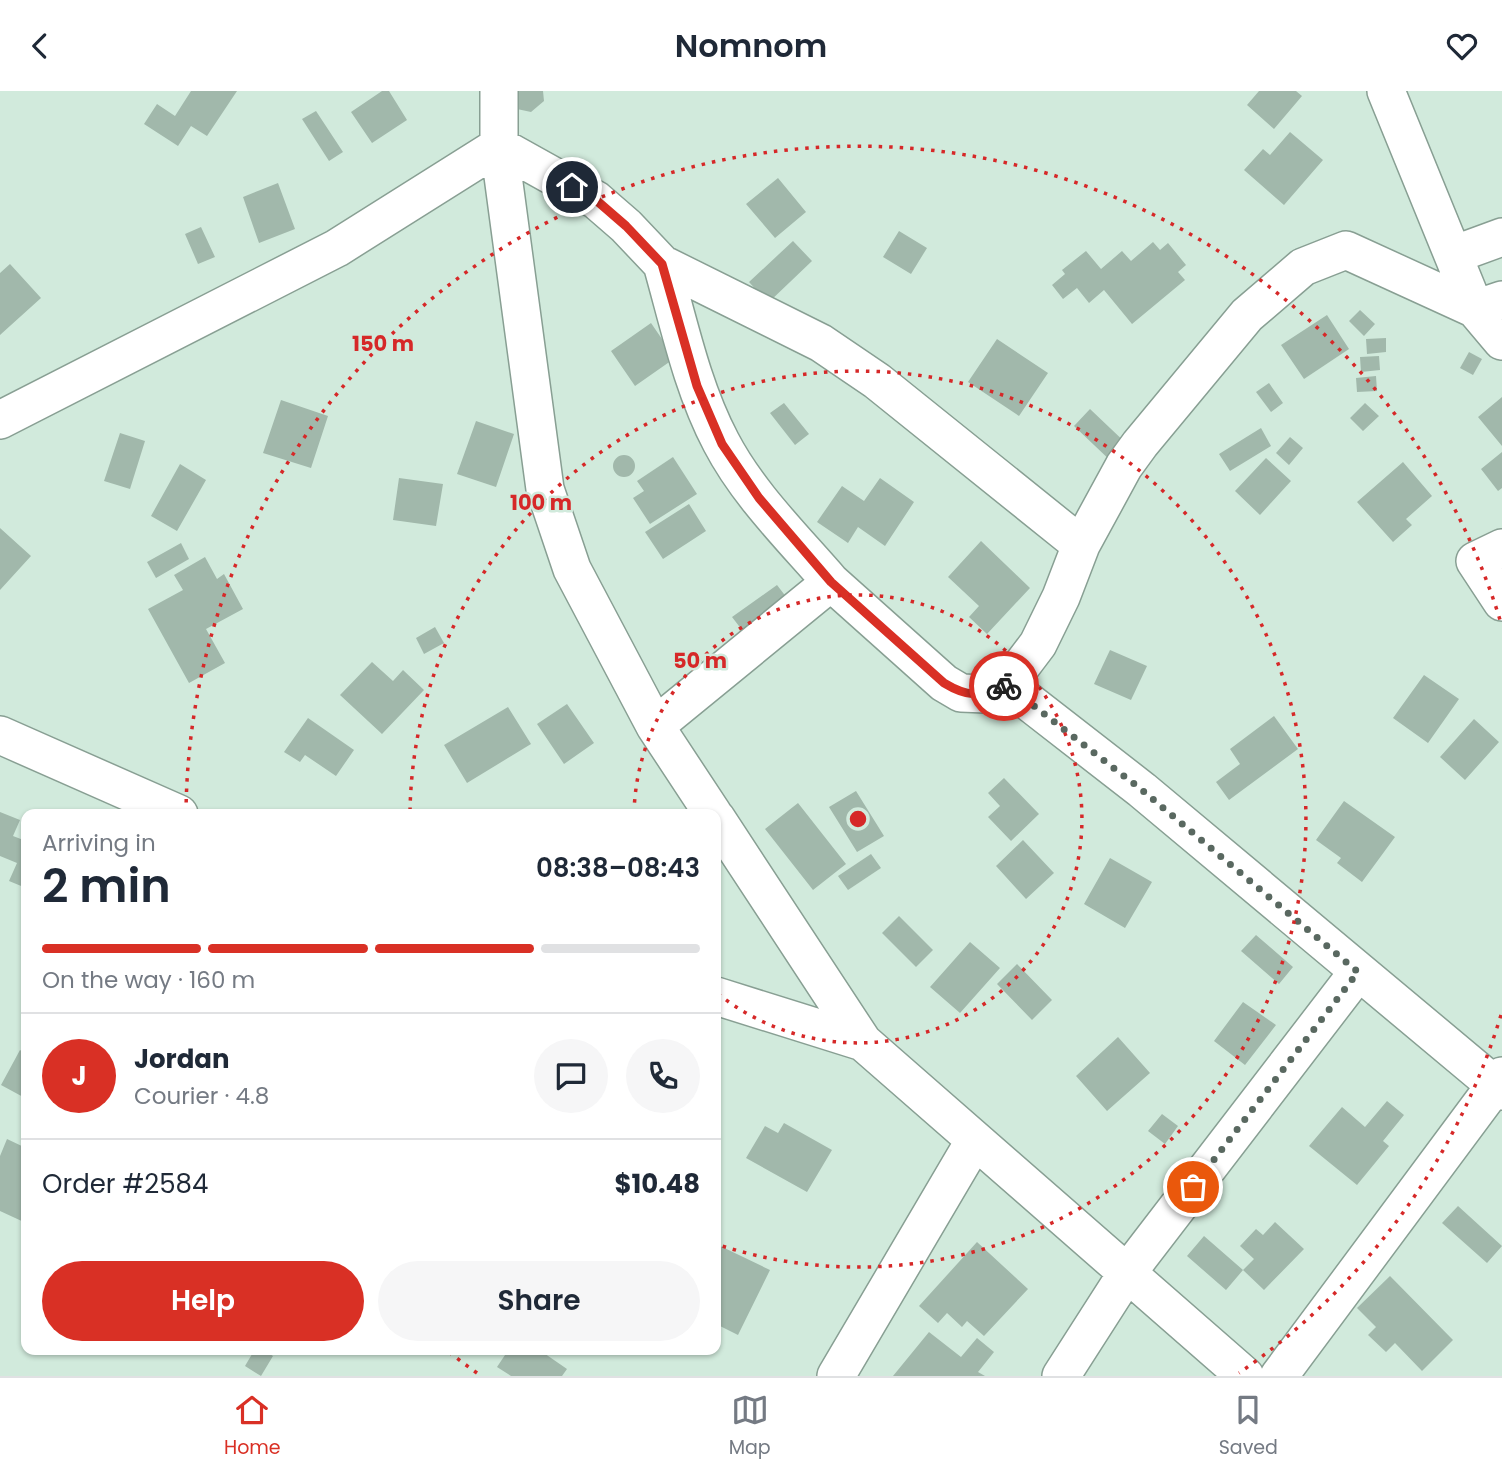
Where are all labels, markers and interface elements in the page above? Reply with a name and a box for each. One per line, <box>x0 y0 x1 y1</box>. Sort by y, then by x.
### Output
text: Nomnom <box>675 23 827 68</box>
icon: back <box>21 27 59 65</box>
icon: heart <box>1443 27 1481 65</box>
pin <box>542 157 602 217</box>
icon: home <box>553 168 591 206</box>
text: 150 m <box>352 329 414 358</box>
text: 100 m <box>510 488 572 517</box>
text: 50 m <box>673 646 727 675</box>
courier <box>969 651 1039 721</box>
icon: bike <box>985 667 1023 705</box>
centre of rings <box>846 807 870 831</box>
text: Arriving in <box>42 827 156 859</box>
text: 08:38–08:43 <box>536 850 700 886</box>
text: 2 min <box>42 854 171 918</box>
text: On the way · 160 m <box>42 964 255 996</box>
button: chat <box>534 1039 608 1113</box>
button: phone <box>626 1039 700 1113</box>
text: Jordan <box>134 1041 230 1077</box>
text: J <box>71 1058 87 1094</box>
text: Courier · 4.8 <box>134 1080 269 1112</box>
pin <box>1163 1157 1223 1217</box>
text: Order #2584 <box>42 1166 208 1202</box>
text: $10.48 <box>614 1166 700 1202</box>
icon: bag <box>1174 1168 1212 1206</box>
button: Help <box>42 1261 364 1341</box>
button: Share <box>378 1261 700 1341</box>
tab: Home <box>224 1391 281 1462</box>
tab: Map <box>729 1391 771 1462</box>
tab: Saved <box>1219 1391 1278 1462</box>

